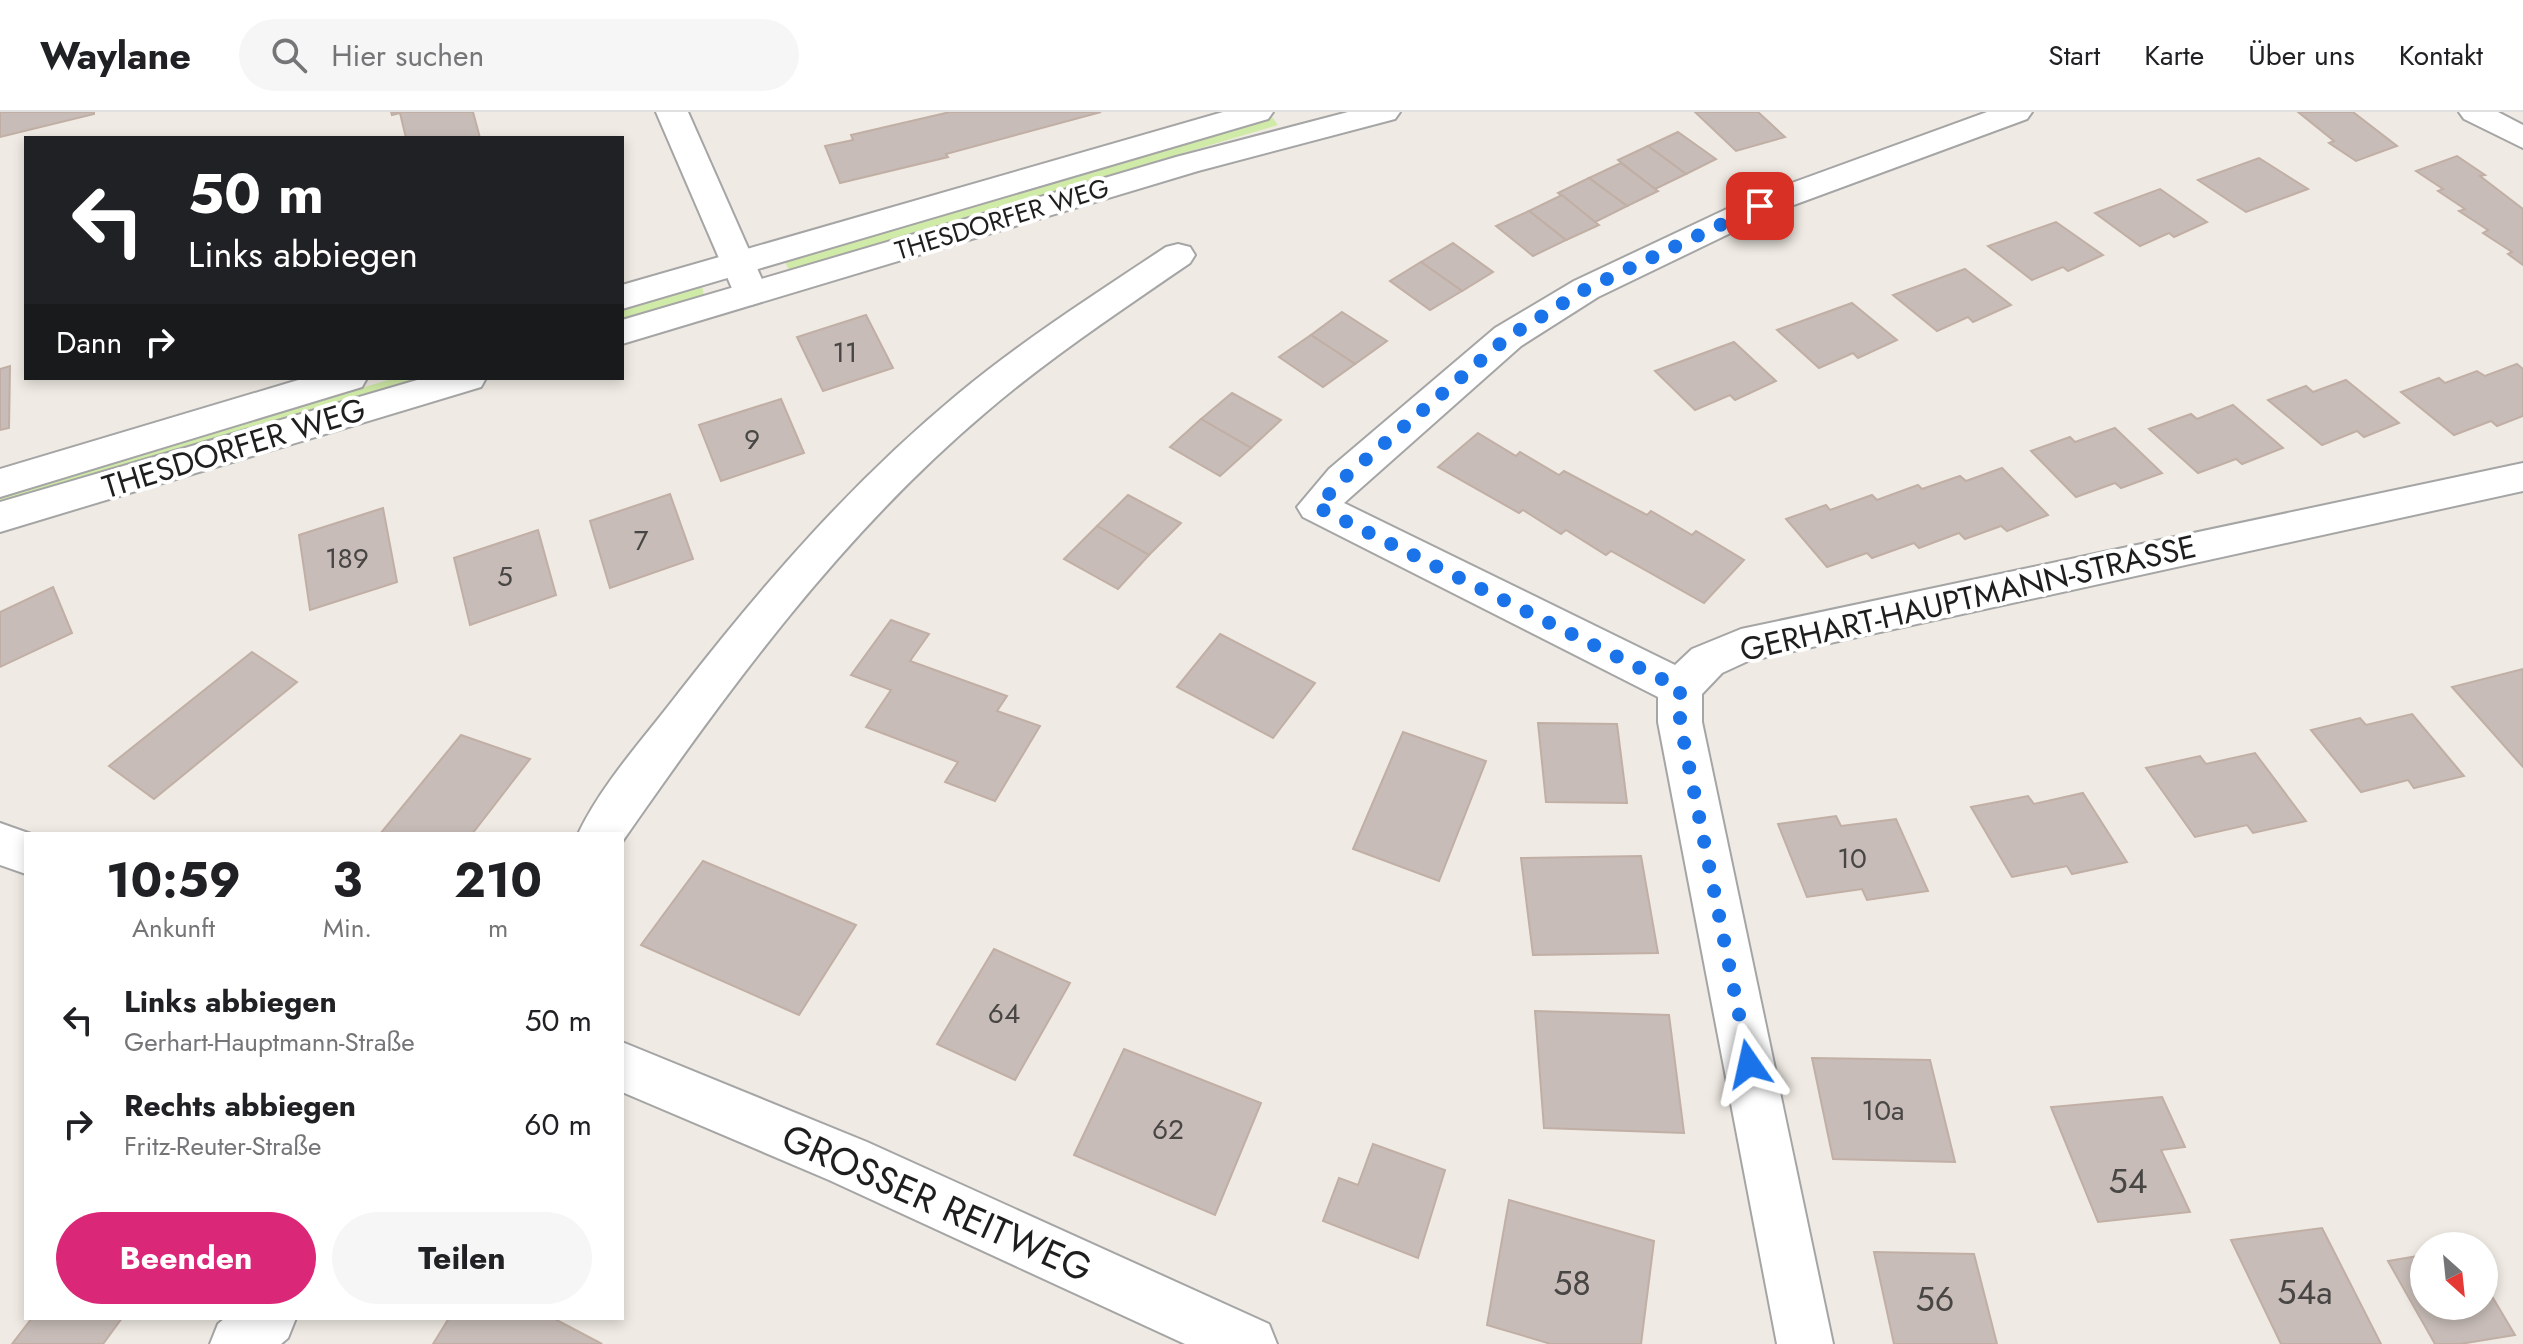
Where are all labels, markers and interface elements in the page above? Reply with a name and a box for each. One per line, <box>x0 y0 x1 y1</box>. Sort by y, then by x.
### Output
search box <box>239 19 799 91</box>
text: Waylane <box>40 28 191 83</box>
icon: search <box>267 33 311 77</box>
text: Hier suchen <box>331 34 484 77</box>
text: Start <box>2048 35 2100 76</box>
text: Karte <box>2144 35 2204 76</box>
text: Über uns <box>2248 35 2355 76</box>
text: Kontakt <box>2399 35 2483 76</box>
text: 50 m <box>188 153 324 234</box>
icon: left <box>56 168 160 272</box>
street label: THESDORFER WEG <box>890 168 1114 270</box>
pin <box>1726 172 1794 240</box>
icon: arrive <box>1738 184 1782 228</box>
text: Links abbiegen <box>188 228 418 280</box>
icon: right <box>138 320 182 364</box>
text: Dann <box>56 321 122 364</box>
house number: 11 <box>832 332 858 373</box>
street label: THESDORFER WEG <box>97 386 371 510</box>
house number: 9 <box>744 419 760 460</box>
house number: 7 <box>634 520 649 561</box>
street label: GERHART-HAUPTMANN-STRASSE <box>1735 523 2201 673</box>
house number: 189 <box>325 538 369 579</box>
house number: 5 <box>497 556 513 597</box>
house number: 10 <box>1837 838 1867 879</box>
text: 10:59 <box>106 846 241 915</box>
text: 3 <box>333 846 362 915</box>
text: 210 <box>454 846 542 915</box>
text: Ankunft <box>132 909 215 947</box>
text: Min. <box>323 909 372 947</box>
text: m <box>488 909 508 947</box>
text: Links abbiegen <box>124 980 337 1023</box>
house number: 64 <box>988 993 1020 1034</box>
icon: left <box>56 998 100 1042</box>
text: 50 m <box>525 999 592 1042</box>
position arrow <box>1707 1022 1791 1106</box>
text: Gerhart-Hauptmann-Straße <box>124 1023 415 1061</box>
text: Rechts abbiegen <box>124 1084 356 1127</box>
house number: 10a <box>1862 1090 1904 1131</box>
icon: right <box>56 1102 100 1146</box>
text: 60 m <box>524 1103 592 1146</box>
street label: GROSSER REITWEG <box>773 1109 1101 1296</box>
house number: 62 <box>1152 1109 1184 1150</box>
text: Fritz-Reuter-Straße <box>124 1127 321 1165</box>
house number: 54 <box>2109 1157 2148 1206</box>
button: Beenden <box>56 1212 316 1304</box>
button: Teilen <box>332 1212 592 1304</box>
north arrow <box>2410 1232 2498 1320</box>
map controls <box>2410 1232 2498 1320</box>
house number: 58 <box>1553 1259 1591 1308</box>
house number: 54a <box>2277 1268 2333 1317</box>
house number: 56 <box>1916 1275 1954 1324</box>

